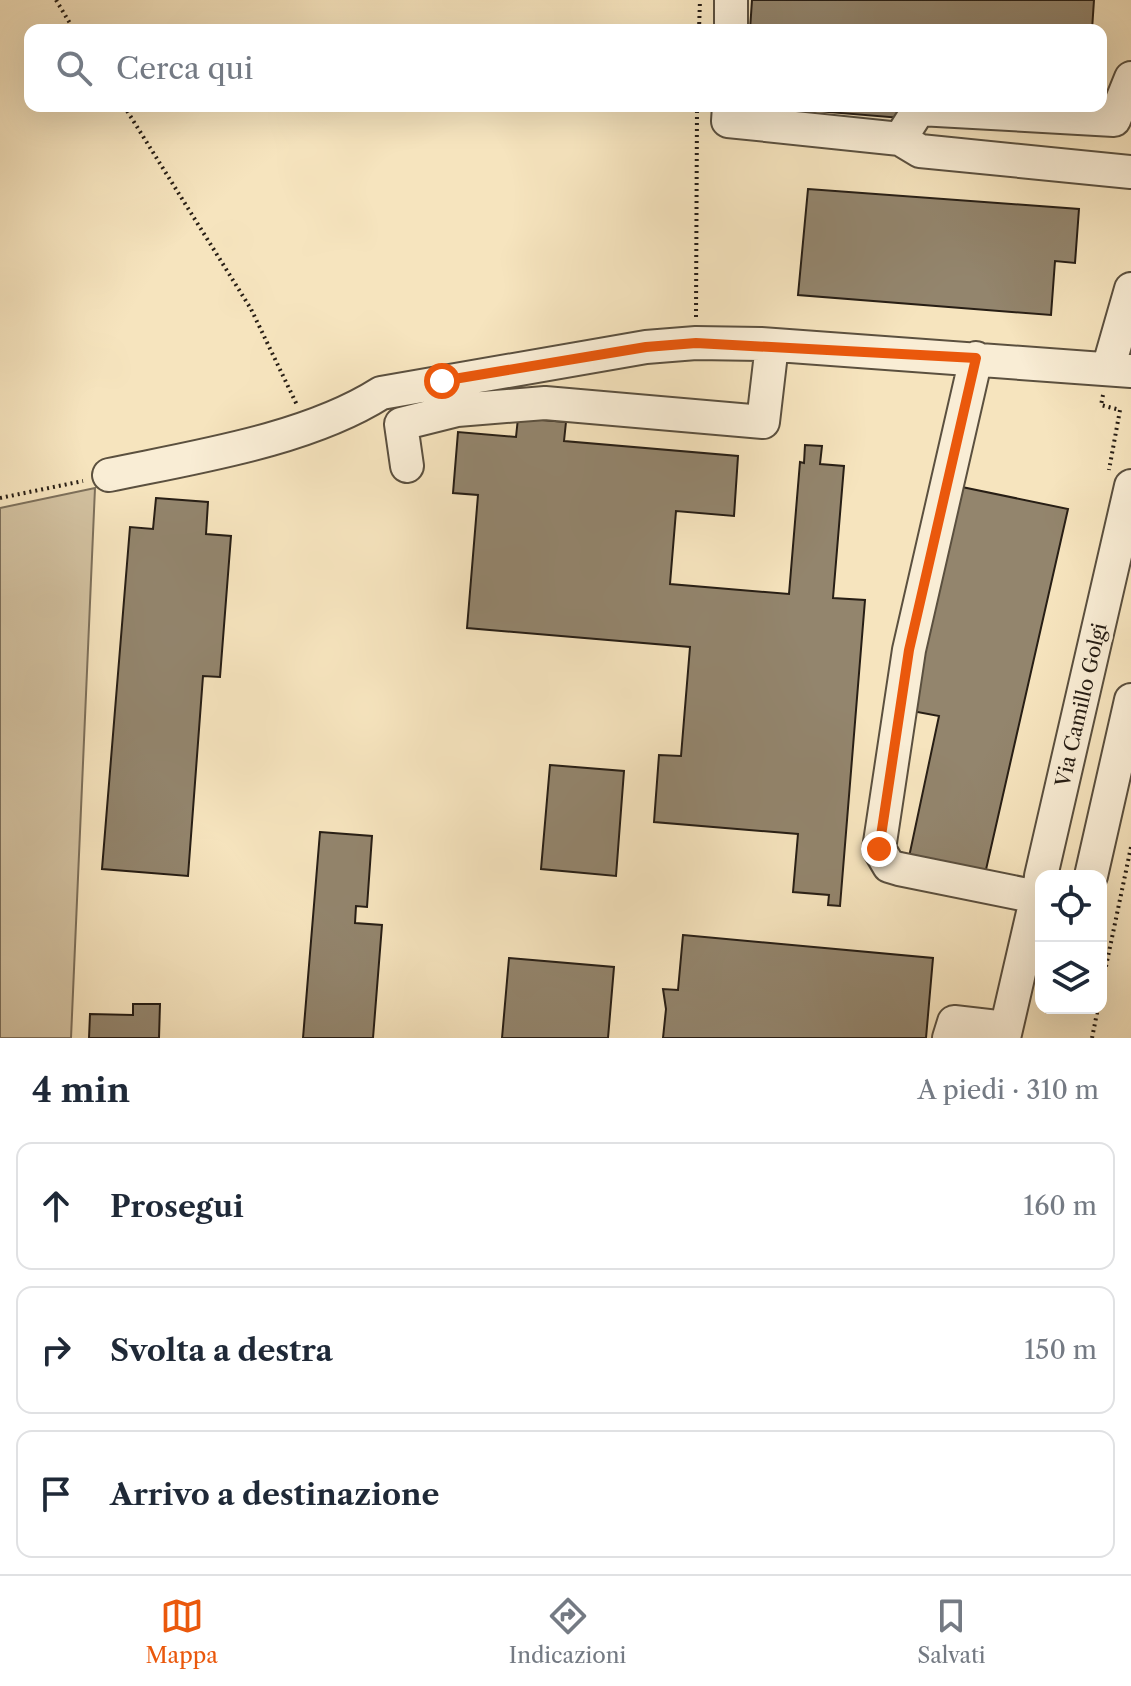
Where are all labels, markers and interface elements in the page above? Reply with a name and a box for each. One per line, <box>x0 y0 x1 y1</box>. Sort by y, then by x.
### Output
search box <box>24 24 1107 112</box>
icon: search <box>52 46 96 90</box>
text: Cerca qui <box>116 50 253 87</box>
route start <box>424 363 460 399</box>
street label: Via Camillo Golgi <box>1050 621 1112 790</box>
route end <box>861 831 897 867</box>
map controls <box>1035 870 1107 1014</box>
button: locate <box>1035 870 1107 942</box>
button: layers <box>1035 942 1107 1014</box>
text: 4 min <box>32 1069 130 1111</box>
text: A piedi · 310 m <box>918 1074 1099 1106</box>
icon: ahead <box>34 1184 78 1228</box>
text: Prosegui <box>110 1188 244 1225</box>
text: 160 m <box>1023 1190 1097 1222</box>
icon: right <box>34 1328 78 1372</box>
text: Svolta a destra <box>110 1332 333 1369</box>
text: 150 m <box>1024 1334 1097 1366</box>
icon: arrive <box>34 1472 78 1516</box>
text: Arrivo a destinazione <box>110 1476 439 1513</box>
tab: Mappa <box>145 1594 218 1669</box>
tab: Indicazioni <box>509 1594 626 1669</box>
tab: Salvati <box>917 1594 985 1669</box>

